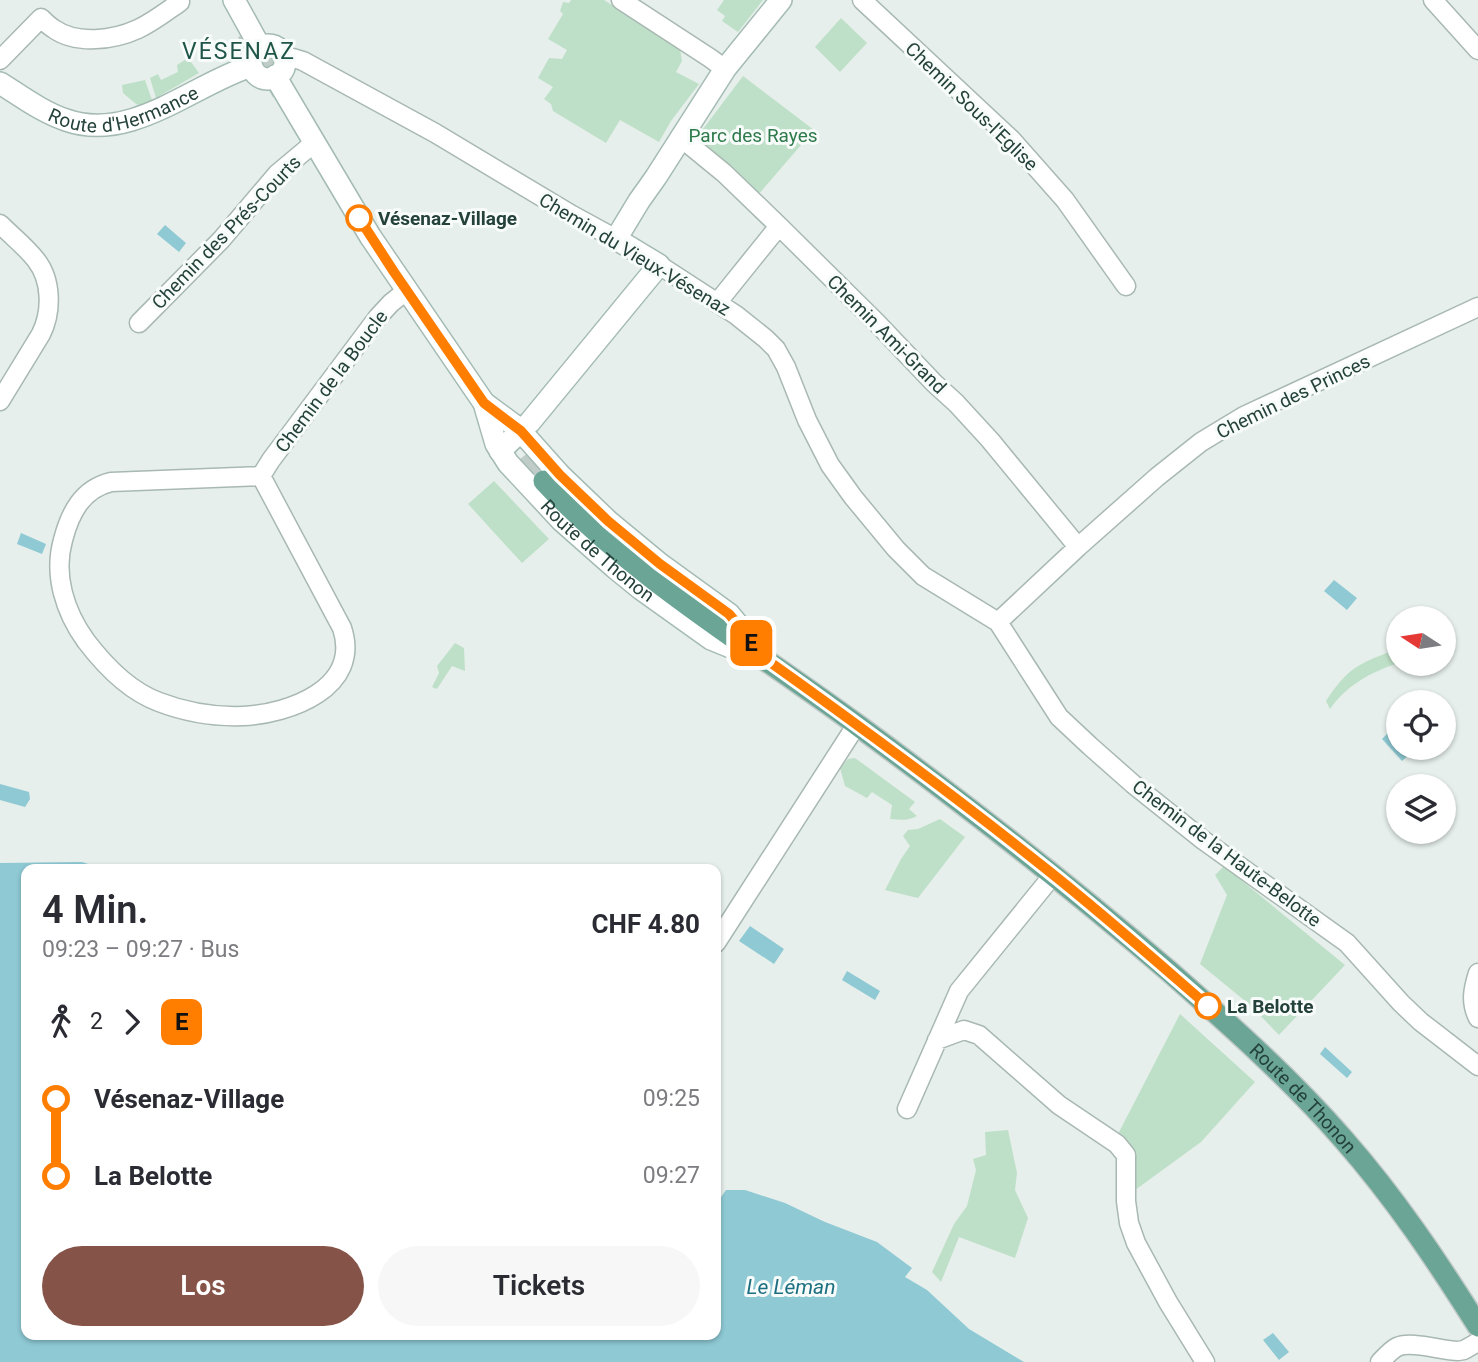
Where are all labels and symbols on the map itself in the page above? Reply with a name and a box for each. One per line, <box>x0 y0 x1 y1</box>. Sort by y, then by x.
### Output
district label: VÉSENAZ <box>182 37 296 65</box>
street label: Chemin Sous-l'Eglise <box>901 37 1043 176</box>
street label: Route d'Hermance <box>45 81 202 137</box>
park label: Parc des Rayes <box>688 124 818 147</box>
street label: Chemin des Prés-Courts <box>147 151 306 314</box>
street label: Chemin du Vieux-Vésenaz <box>535 188 735 321</box>
marker: Vésenaz-Village <box>346 205 372 231</box>
place label: Vésenaz-Village <box>378 207 517 230</box>
street label: Chemin Ami-Grand <box>822 270 951 399</box>
street label: Chemin de la Boucle <box>270 306 392 457</box>
street label: Chemin des Princes <box>1213 349 1374 444</box>
street label: Route de Thonon <box>536 495 659 607</box>
north arrow <box>1386 606 1456 676</box>
line badge: E <box>728 620 774 666</box>
street label: Chemin de la Haute-Belotte <box>1128 775 1326 932</box>
marker: La Belotte <box>1195 993 1221 1019</box>
place label: La Belotte <box>1227 995 1313 1018</box>
street label: Route de Thonon <box>1245 1039 1361 1158</box>
water label: Le Léman <box>747 1275 835 1299</box>

